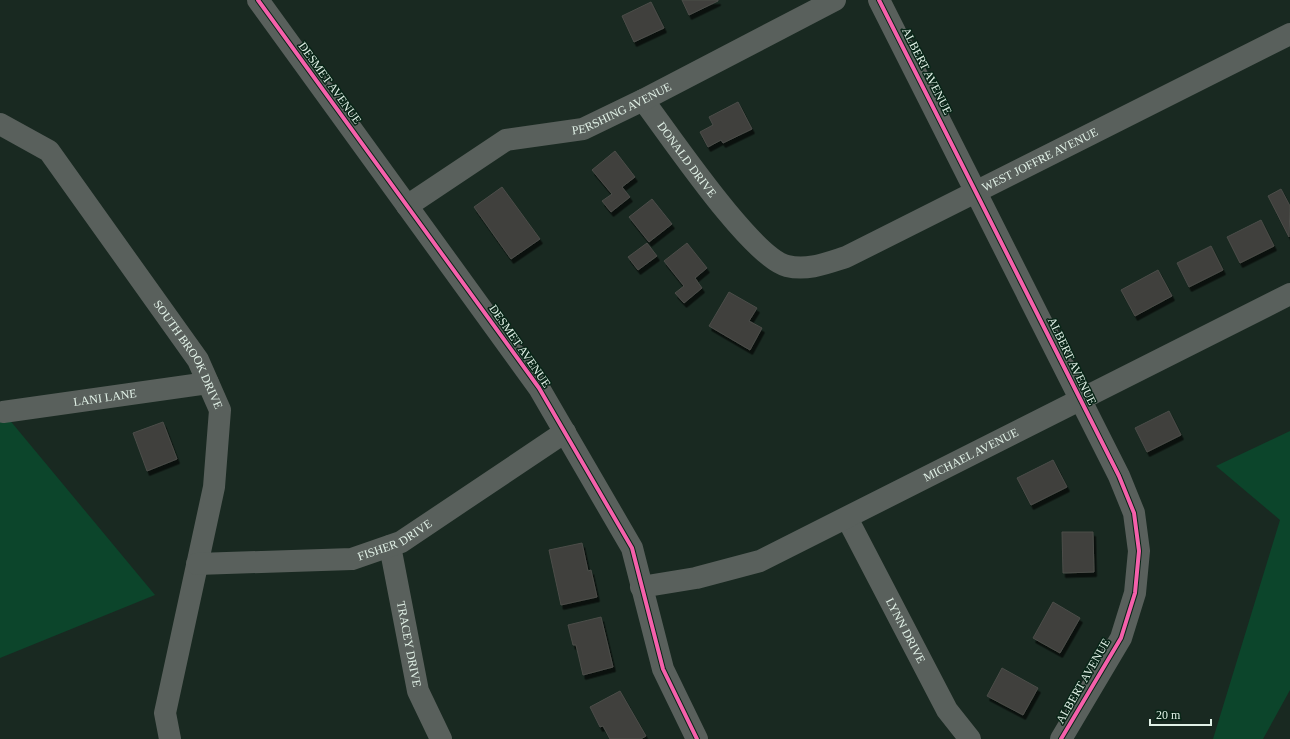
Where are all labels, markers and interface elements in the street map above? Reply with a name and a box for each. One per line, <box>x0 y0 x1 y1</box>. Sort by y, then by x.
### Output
street label: ALBERT AVENUE <box>899 25 955 117</box>
street label: DESMET AVENUE <box>296 39 364 127</box>
street label: PERSHING AVENUE <box>571 79 674 138</box>
street label: DONALD DRIVE <box>654 119 719 200</box>
street label: WEST JOFFRE AVENUE <box>980 125 1100 195</box>
street label: SOUTH BROOK DRIVE <box>150 297 226 411</box>
street label: DESMET AVENUE <box>486 302 554 390</box>
street label: ALBERT AVENUE <box>1045 315 1099 407</box>
street label: LANI LANE <box>72 386 138 409</box>
street label: MICHAEL AVENUE <box>921 425 1021 485</box>
street label: FISHER DRIVE <box>356 516 434 564</box>
street label: LYNN DRIVE <box>883 596 928 666</box>
street label: TRACEY DRIVE <box>394 600 424 688</box>
street label: ALBERT AVENUE <box>1053 636 1113 726</box>
scale bar <box>1150 701 1211 727</box>
text: 20 m <box>1156 708 1181 722</box>

